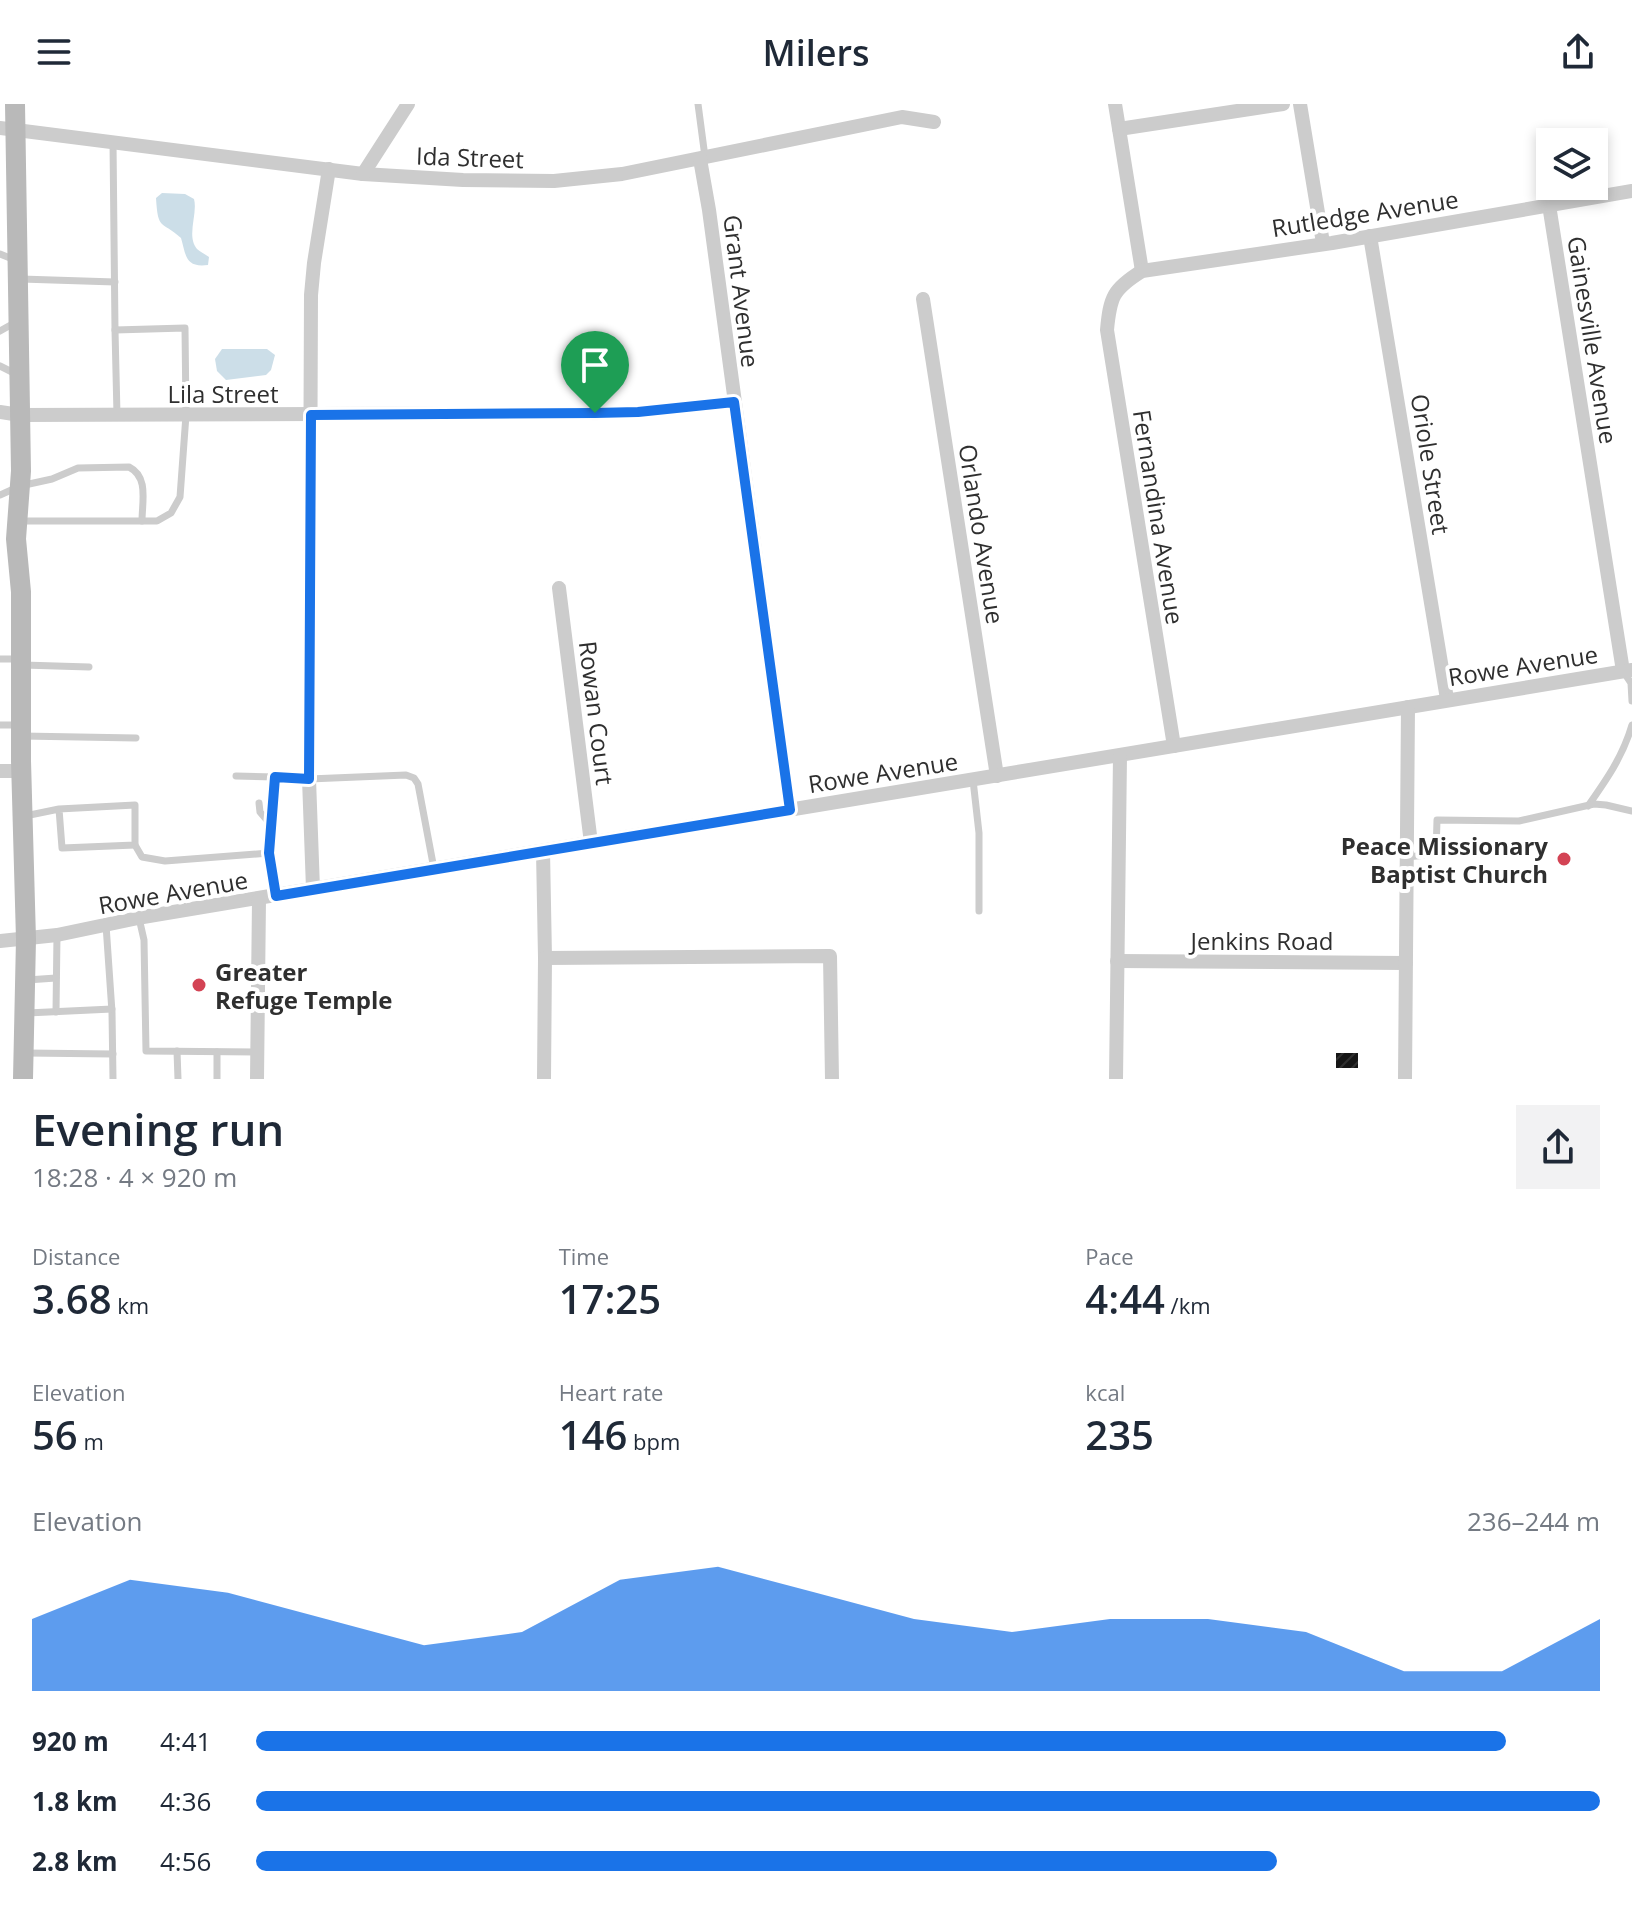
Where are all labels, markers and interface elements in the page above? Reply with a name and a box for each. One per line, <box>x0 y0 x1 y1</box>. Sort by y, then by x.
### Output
text: Milers <box>762 28 870 77</box>
icon: menu <box>32 30 76 74</box>
icon: share <box>1556 30 1600 74</box>
map controls <box>1536 128 1608 200</box>
button: layers <box>1536 128 1608 200</box>
street label: Ida Street <box>415 139 525 175</box>
street label: Rutledge Avenue <box>1269 182 1461 244</box>
street label: Grant Avenue <box>716 213 768 369</box>
street label: Gainesville Avenue <box>1560 234 1626 446</box>
pin <box>561 331 629 413</box>
icon: arrive <box>573 343 617 387</box>
street label: Lila Street <box>167 377 279 410</box>
street label: Oriole Street <box>1404 391 1458 537</box>
street label: Fernandina Avenue <box>1126 407 1192 627</box>
street label: Orlando Avenue <box>952 442 1012 626</box>
street label: Rowe Avenue <box>1446 637 1600 693</box>
street label: Rowan Court <box>572 639 622 787</box>
street label: Rowe Avenue <box>806 744 960 800</box>
place label: Peace Missionary Baptist Church <box>1341 829 1548 890</box>
marker: Peace Missionary Baptist Church <box>1555 850 1573 868</box>
street label: Rowe Avenue <box>96 863 250 921</box>
street label: Jenkins Road <box>1189 924 1333 957</box>
place label: Greater Refuge Temple <box>215 955 392 1016</box>
marker: Greater Refuge Temple <box>190 976 208 994</box>
text: Evening run <box>32 1099 284 1159</box>
button: share <box>1516 1105 1600 1189</box>
text: 18:28 · 4 × 920 m <box>32 1159 237 1195</box>
text: Distance <box>32 1241 120 1271</box>
text: Time <box>559 1241 609 1271</box>
text: Pace <box>1085 1241 1134 1271</box>
text: 3.68 <box>32 1271 112 1326</box>
text: 17:25 <box>559 1271 661 1326</box>
text: 4:44 <box>1085 1271 1165 1326</box>
text: km <box>112 1290 149 1320</box>
text: /km <box>1165 1290 1211 1320</box>
text: Elevation <box>32 1377 125 1407</box>
text: Heart rate <box>559 1377 663 1407</box>
text: kcal <box>1085 1377 1125 1407</box>
text: 56 <box>32 1407 78 1462</box>
text: 146 <box>559 1407 627 1462</box>
text: 235 <box>1085 1407 1154 1462</box>
text: m <box>78 1426 104 1456</box>
text: bpm <box>627 1426 680 1456</box>
text: Elevation <box>32 1503 142 1539</box>
text: 236–244 m <box>1467 1503 1600 1539</box>
text: 920 m <box>32 1723 109 1759</box>
text: 4:41 <box>160 1723 211 1759</box>
text: 1.8 km <box>32 1783 118 1819</box>
text: 4:36 <box>160 1783 211 1819</box>
text: 2.8 km <box>32 1843 118 1879</box>
text: 4:56 <box>160 1843 211 1879</box>

